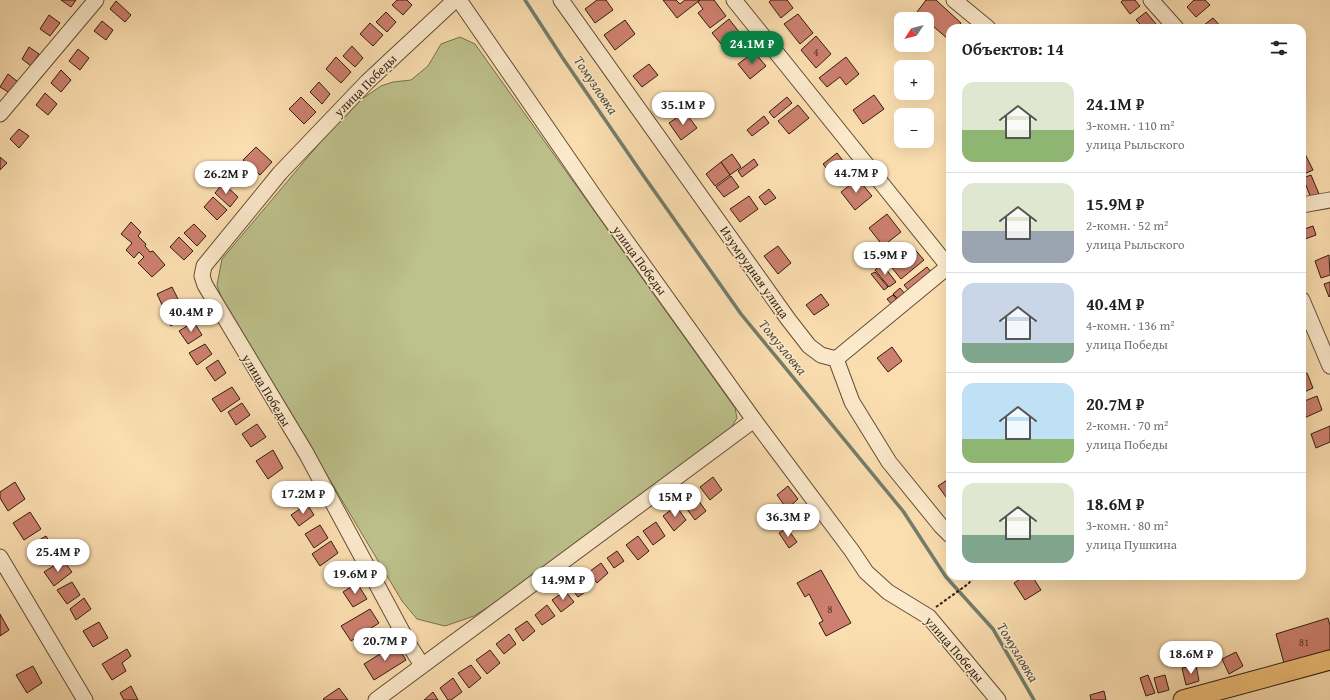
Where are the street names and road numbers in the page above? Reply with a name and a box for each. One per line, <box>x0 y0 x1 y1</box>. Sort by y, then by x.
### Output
street label: улица Победы <box>329 50 401 122</box>
street label: улица Победы <box>607 221 671 299</box>
street label: Изумрудная улица <box>715 222 794 323</box>
street label: улица Победы <box>237 349 296 430</box>
street label: улица Победы <box>920 611 989 686</box>

